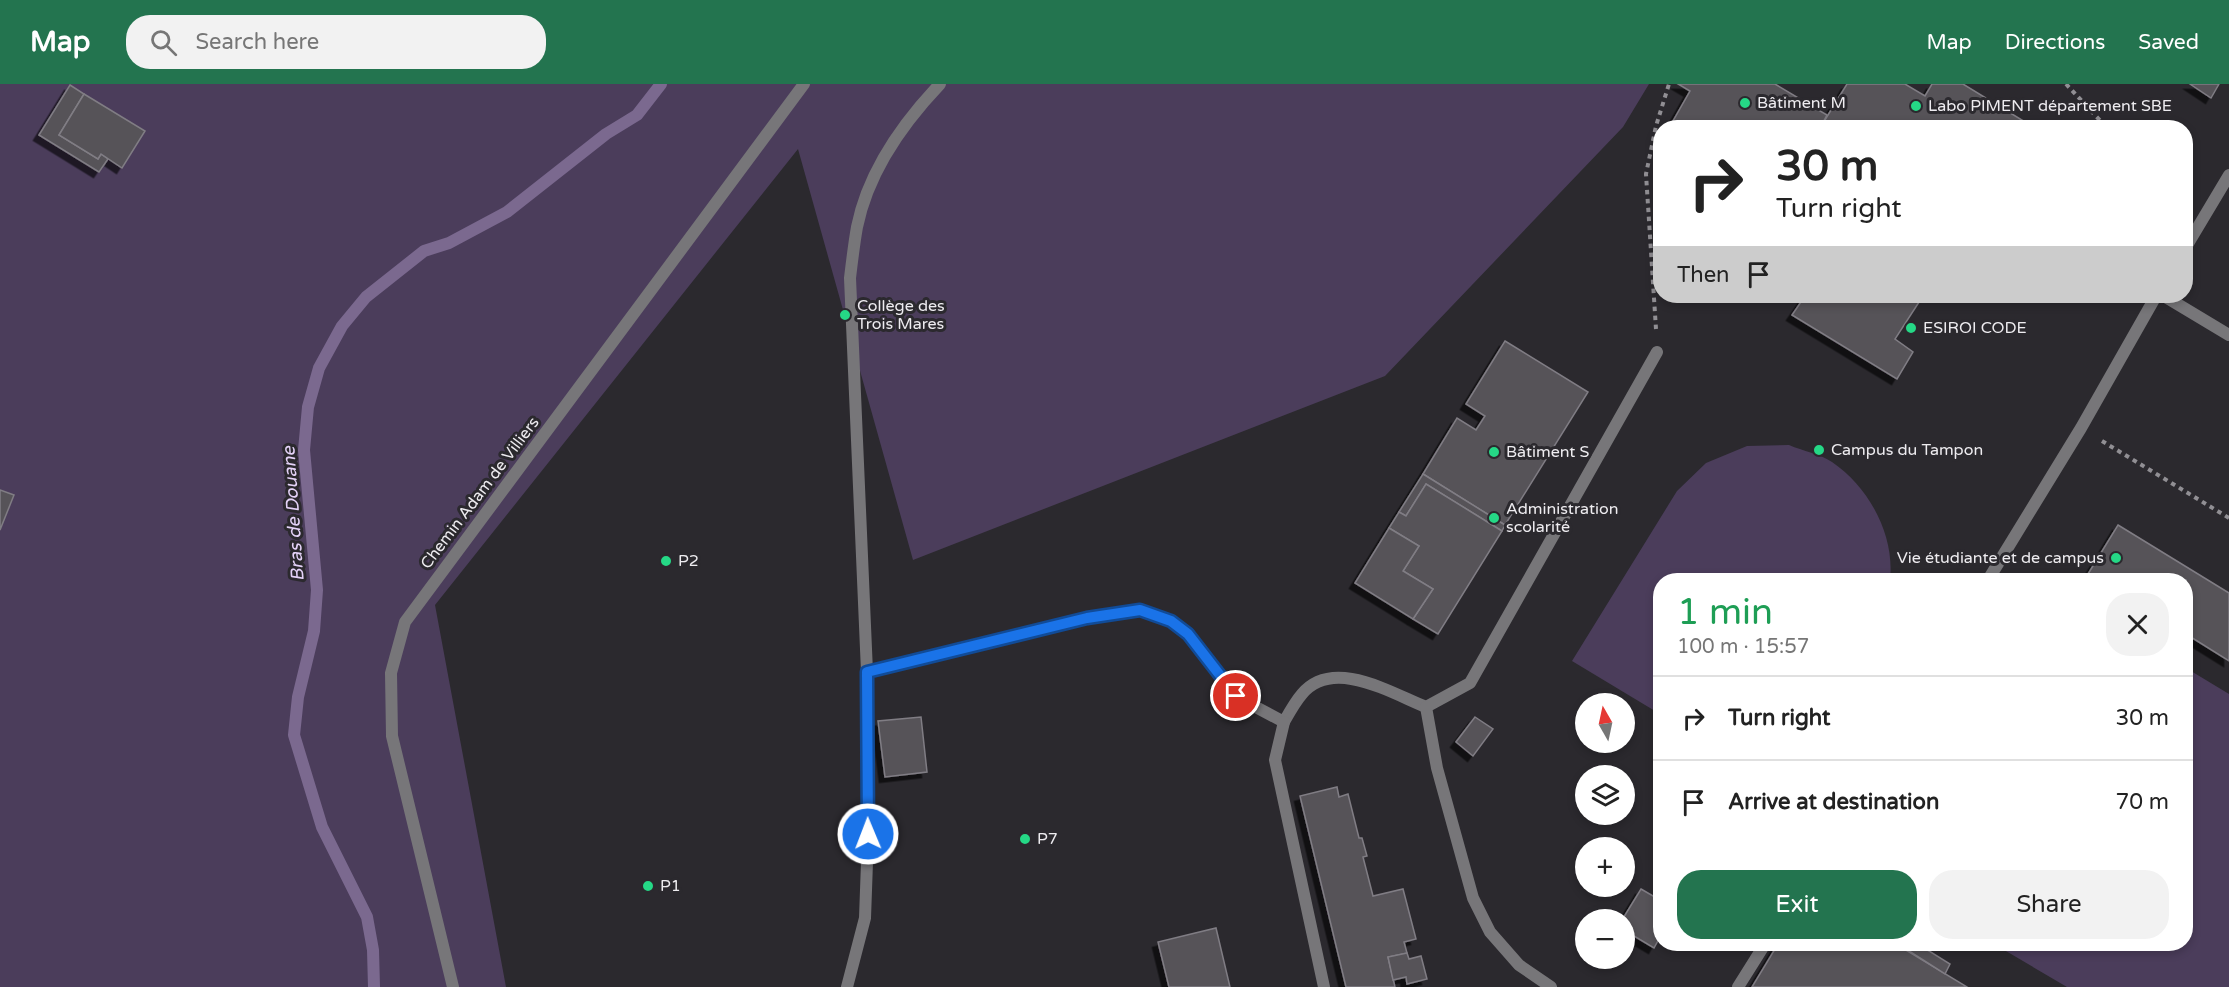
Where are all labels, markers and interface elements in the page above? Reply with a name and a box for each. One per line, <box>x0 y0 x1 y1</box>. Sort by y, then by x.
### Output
search box <box>126 15 546 69</box>
text: Map <box>30 25 90 59</box>
icon: search <box>147 26 180 59</box>
text: Search here <box>195 29 319 55</box>
text: Map <box>1926 30 1972 55</box>
text: Directions <box>2005 30 2105 55</box>
text: Saved <box>2138 30 2199 55</box>
place label: Bâtiment M <box>1757 93 1846 113</box>
marker: Bâtiment M <box>1738 96 1752 110</box>
place label: Labo PIMENT département SBE <box>1928 96 2172 116</box>
marker: Labo PIMENT département SBE <box>1909 99 1923 113</box>
text: 30 m <box>1776 141 1878 192</box>
icon: right <box>1677 144 1755 222</box>
text: Turn right <box>1776 192 1902 225</box>
icon: arrive <box>1742 258 1775 291</box>
text: Then <box>1677 262 1730 288</box>
place label: Collège des Trois Mares <box>857 296 945 334</box>
marker: Collège des Trois Mares <box>838 308 852 322</box>
place label: ESIROI CODE <box>1923 318 2027 338</box>
marker: ESIROI CODE <box>1904 321 1918 335</box>
street label: Chemin Adam de Villiers <box>416 413 544 573</box>
place label: Campus du Tampon <box>1831 440 1983 460</box>
place label: Bâtiment S <box>1506 442 1590 462</box>
marker: Campus du Tampon <box>1812 443 1826 457</box>
water label: Bras de Douane <box>277 445 309 582</box>
marker: Bâtiment S <box>1487 445 1501 459</box>
place label: Administration scolarité <box>1506 499 1618 537</box>
marker: Administration scolarité <box>1487 511 1501 525</box>
place label: Vie étudiante et de campus <box>1897 548 2104 568</box>
place label: P2 <box>678 551 699 571</box>
marker: Vie étudiante et de campus <box>2109 551 2123 565</box>
marker: P2 <box>659 554 673 568</box>
text: 1 min <box>1677 591 1773 634</box>
button: close <box>2106 593 2169 656</box>
text: 100 m · 15:57 <box>1677 635 1809 659</box>
pin <box>1210 670 1261 721</box>
icon: arrive <box>1219 679 1252 712</box>
north arrow <box>1575 693 1635 753</box>
map controls <box>1575 693 1635 969</box>
icon: right <box>1677 702 1710 735</box>
text: Turn right <box>1728 705 1830 731</box>
text: 30 m <box>2115 705 2169 731</box>
button: layers <box>1575 765 1635 825</box>
icon: arrive <box>1677 786 1710 819</box>
text: Arrive at destination <box>1728 789 1939 815</box>
text: 70 m <box>2115 789 2169 815</box>
position arrow <box>836 802 900 866</box>
place label: P7 <box>1037 829 1058 849</box>
marker: P7 <box>1018 832 1032 846</box>
button: + <box>1575 837 1635 897</box>
button: Exit <box>1677 870 1917 939</box>
button: Share <box>1929 870 2169 939</box>
place label: P1 <box>660 876 681 896</box>
marker: P1 <box>641 879 655 893</box>
button: − <box>1575 909 1635 969</box>

